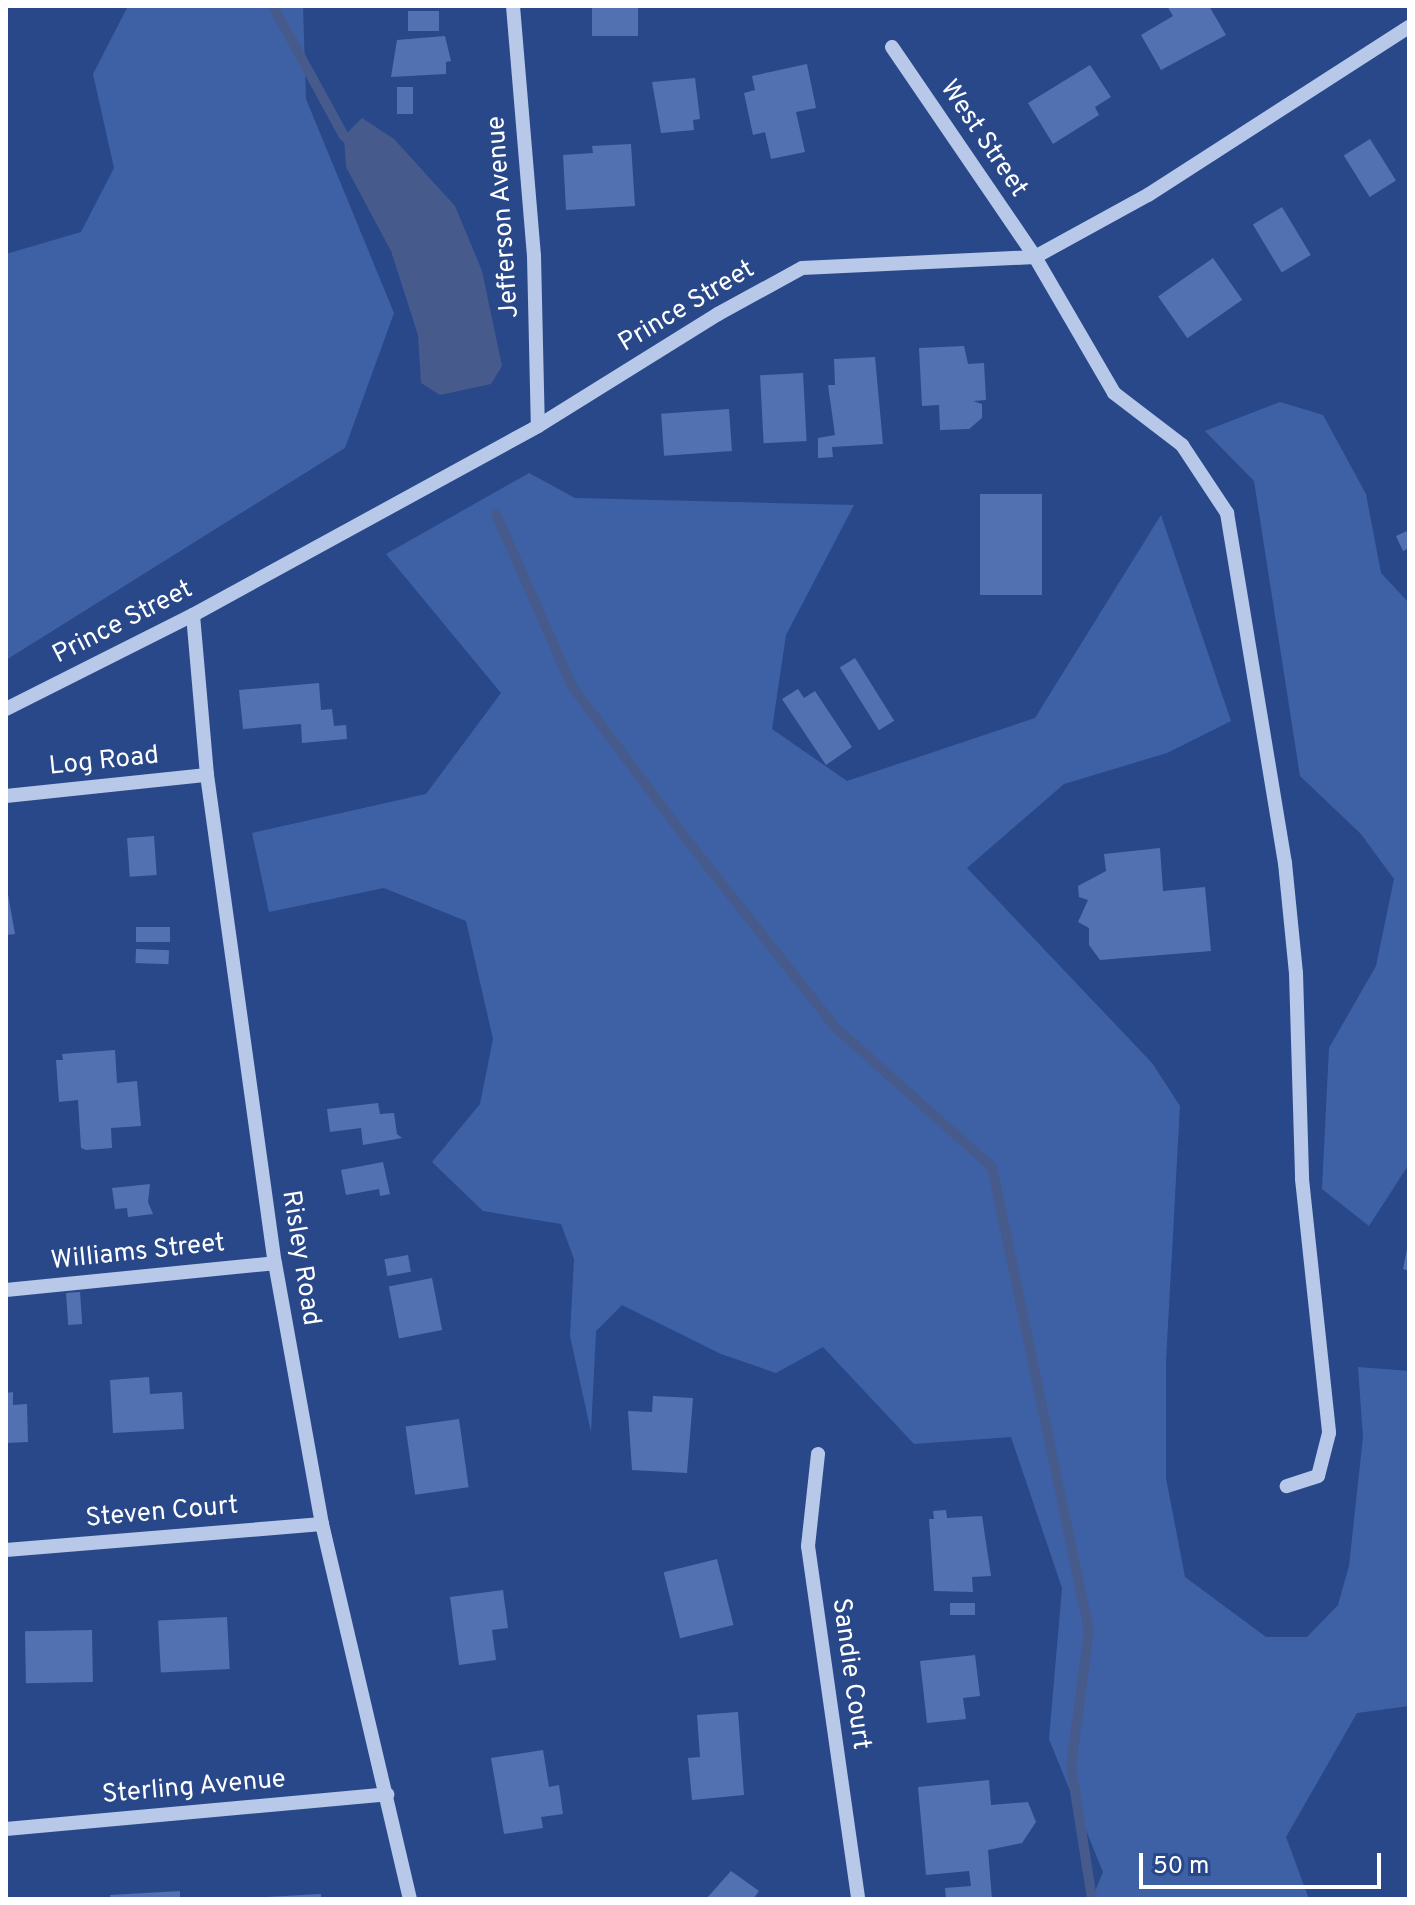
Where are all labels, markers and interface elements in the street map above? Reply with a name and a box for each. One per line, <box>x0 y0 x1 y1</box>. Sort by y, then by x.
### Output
street label: West Street <box>932 75 1034 203</box>
street label: Jefferson Avenue <box>481 114 527 320</box>
street label: Prince Street <box>613 254 761 360</box>
street label: Prince Street <box>48 574 198 672</box>
street label: Log Road <box>47 741 161 783</box>
street label: Risley Road <box>274 1188 326 1328</box>
street label: Williams Street <box>50 1228 226 1278</box>
street label: Steven Court <box>84 1491 240 1535</box>
street label: Sandie Court <box>824 1596 876 1752</box>
street label: Sterling Avenue <box>100 1764 288 1812</box>
scale bar <box>1143 1837 1385 1887</box>
text: 50 m <box>1153 1852 1209 1882</box>

